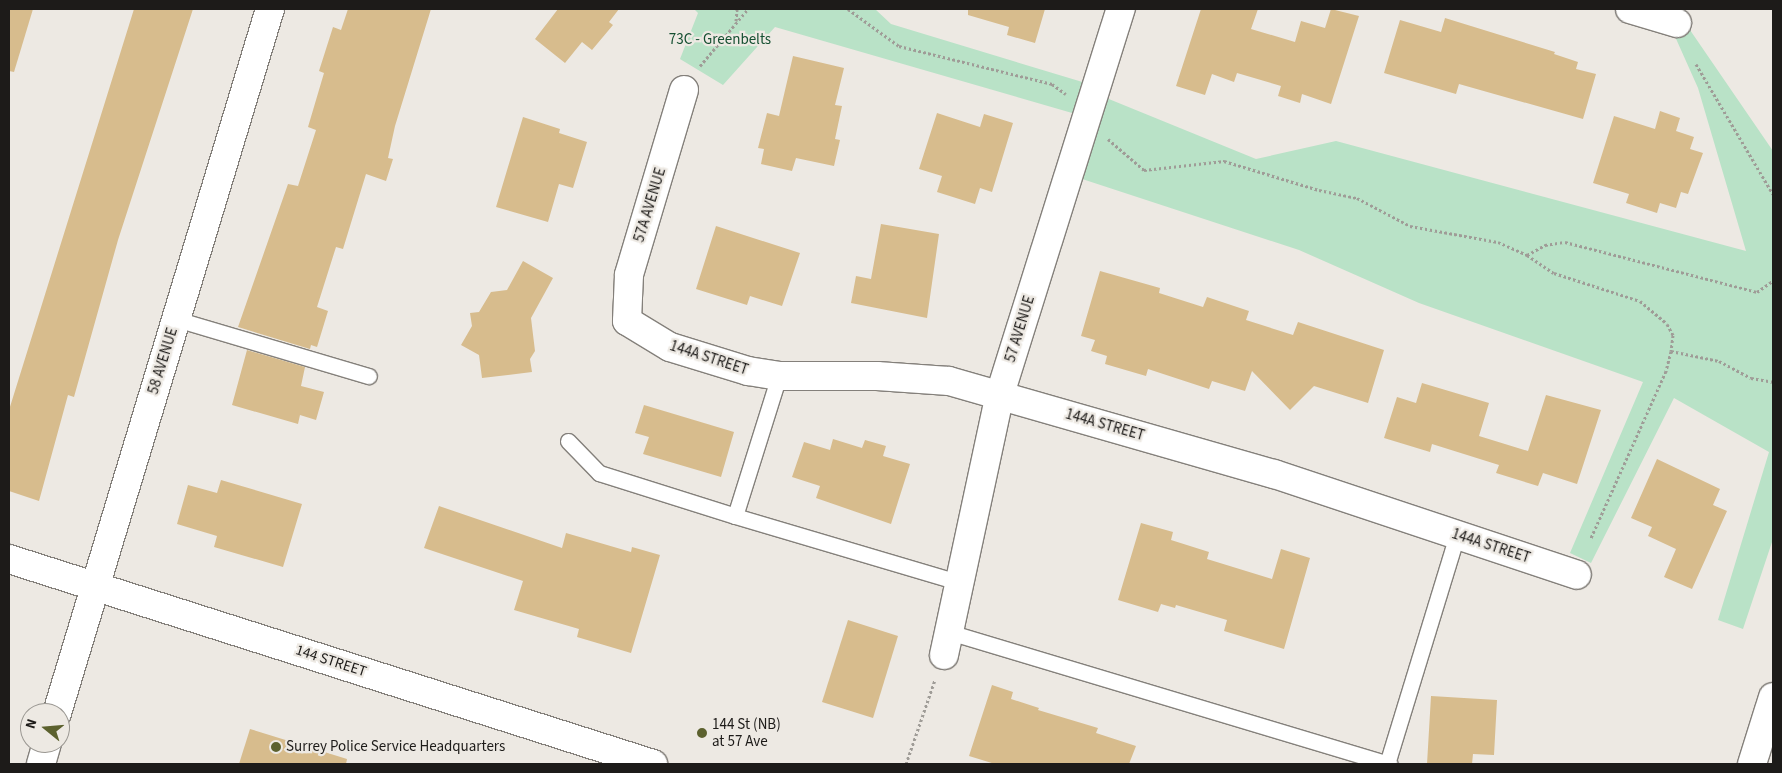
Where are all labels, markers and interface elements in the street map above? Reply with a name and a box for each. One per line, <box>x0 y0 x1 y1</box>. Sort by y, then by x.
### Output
park label: 73C - Greenbelts <box>669 31 771 49</box>
street label: 57A AVENUE <box>630 166 670 244</box>
street label: 57 AVENUE <box>1001 293 1039 365</box>
street label: 58 AVENUE <box>144 325 182 397</box>
street label: 144A STREET <box>667 337 751 379</box>
street label: 144A STREET <box>1063 405 1147 445</box>
street label: 144A STREET <box>1449 525 1533 567</box>
street label: 144 STREET <box>293 641 369 681</box>
north arrow <box>20 703 70 753</box>
place label: 144 St (NB) at 57 Ave <box>712 715 781 750</box>
text: N <box>21 717 43 731</box>
marker: 144 St (NB) at 57 Ave <box>696 727 708 739</box>
place label: Surrey Police Service Headquarters <box>286 738 505 756</box>
marker: Surrey Police Service Headquarters <box>270 741 282 753</box>

